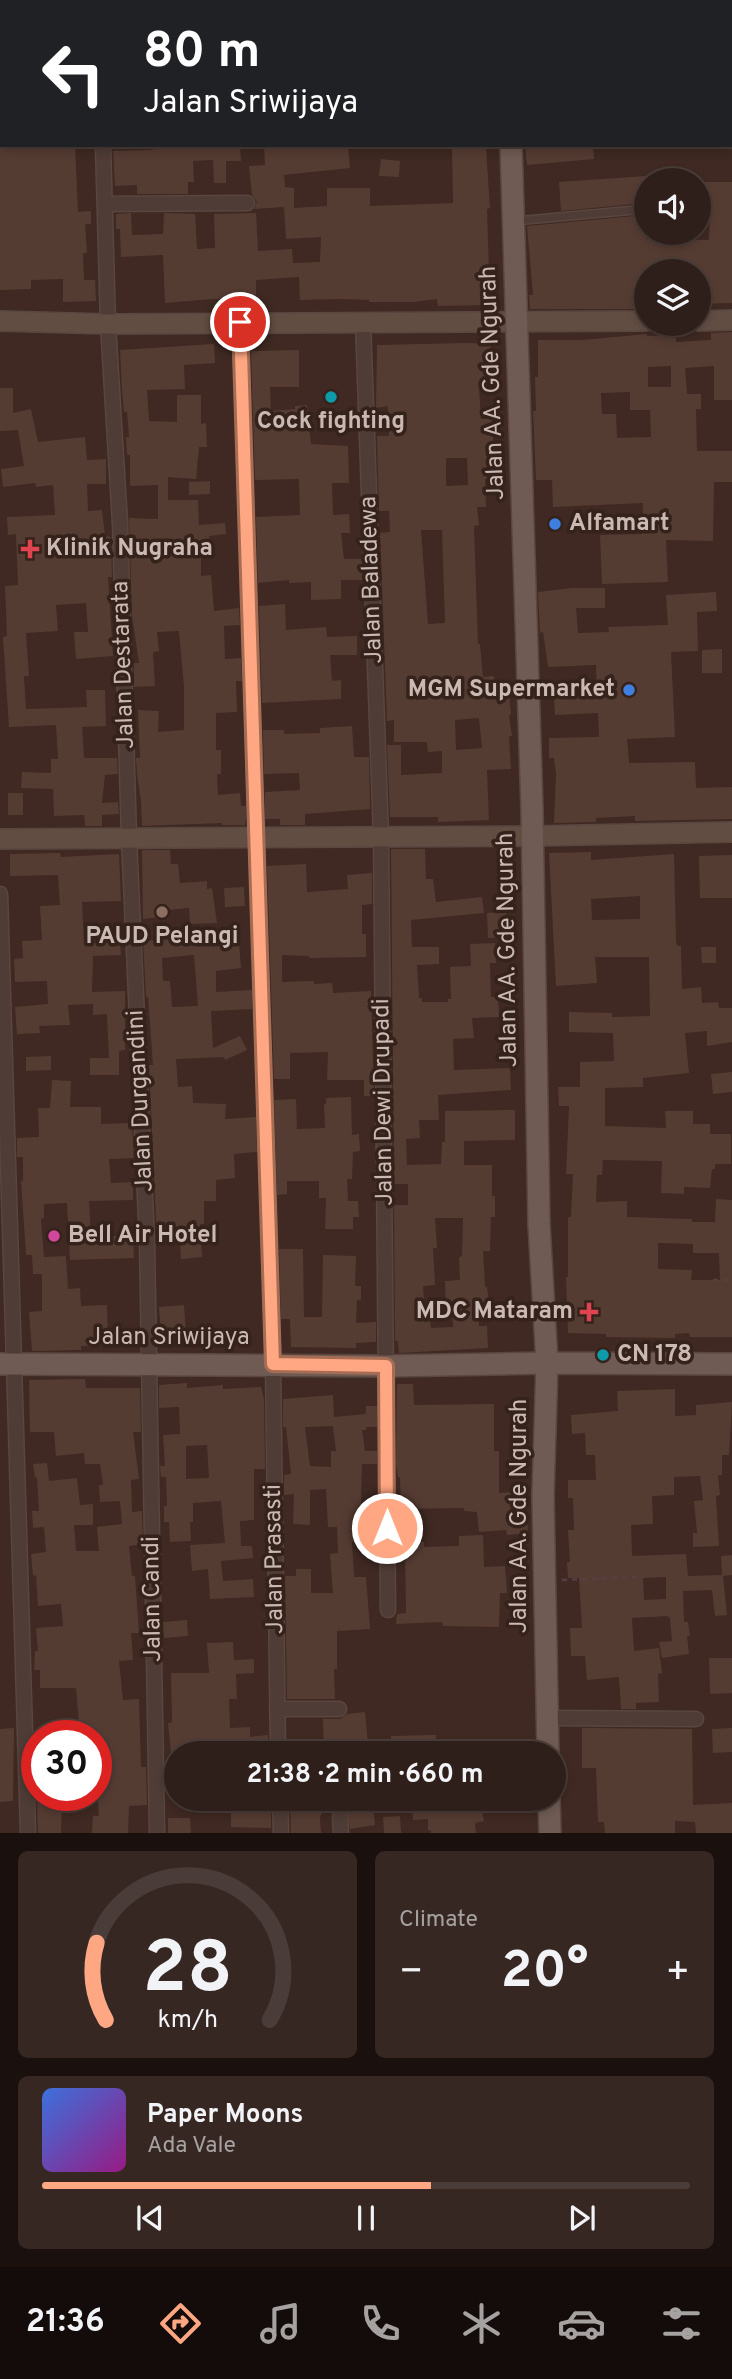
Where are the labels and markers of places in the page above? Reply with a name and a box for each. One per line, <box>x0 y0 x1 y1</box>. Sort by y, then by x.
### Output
pin <box>210 292 270 352</box>
marker: Cock fighting <box>323 389 339 405</box>
place label: Cock fighting <box>257 407 405 437</box>
place label: Alfamart <box>569 509 669 539</box>
marker: Alfamart <box>547 516 563 532</box>
place label: Klinik Nugraha <box>46 534 213 564</box>
marker: Klinik Nugraha <box>20 539 40 559</box>
place label: MGM Supermarket <box>408 675 615 705</box>
marker: MGM Supermarket <box>621 682 637 698</box>
marker: PAUD Pelangi <box>154 904 170 920</box>
place label: PAUD Pelangi <box>85 922 239 952</box>
place label: Bell Air Hotel <box>68 1221 217 1251</box>
marker: Bell Air Hotel <box>46 1228 62 1244</box>
place label: MDC Mataram <box>416 1297 573 1327</box>
marker: MDC Mataram <box>579 1302 599 1322</box>
place label: CN 178 <box>617 1340 692 1370</box>
marker: CN 178 <box>595 1347 611 1363</box>

